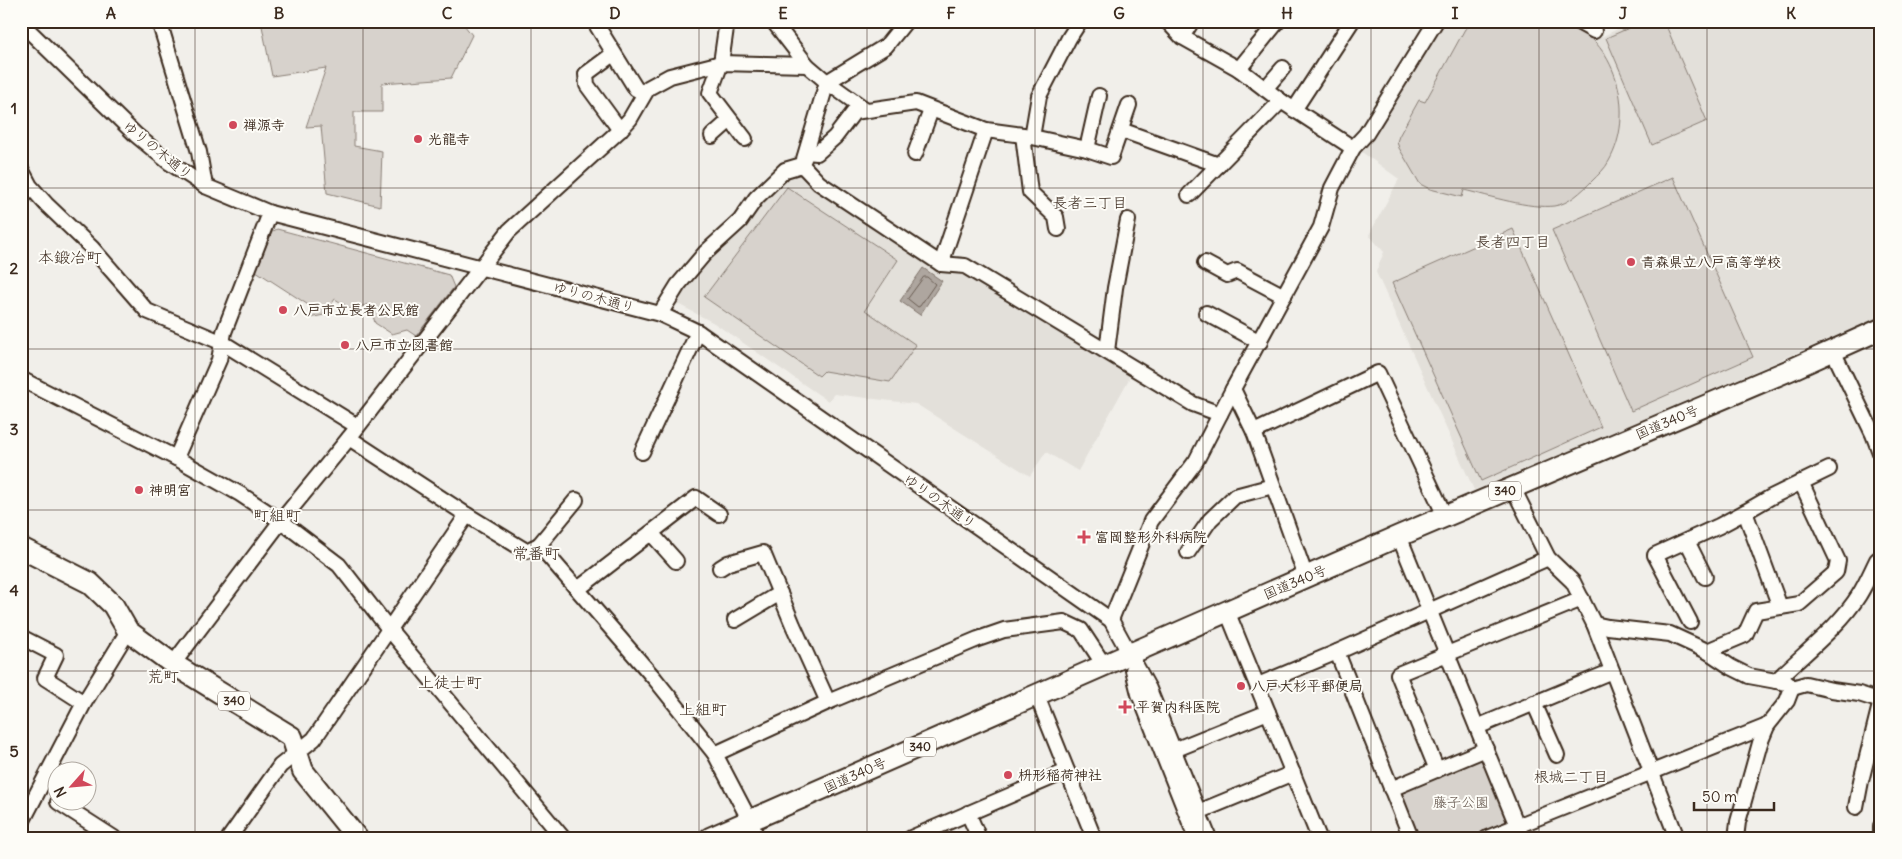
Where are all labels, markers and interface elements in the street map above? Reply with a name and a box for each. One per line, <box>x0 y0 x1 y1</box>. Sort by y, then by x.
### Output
text: A <box>106 3 116 23</box>
text: B <box>274 3 285 23</box>
text: C <box>442 3 453 23</box>
text: D <box>609 3 621 23</box>
text: E <box>778 3 788 23</box>
text: F <box>946 3 956 23</box>
text: G <box>1113 3 1125 23</box>
text: H <box>1281 3 1293 23</box>
text: I <box>1452 3 1459 23</box>
text: J <box>1619 3 1628 23</box>
text: K <box>1786 3 1796 23</box>
text: 1 <box>11 98 17 118</box>
place label: 禅源寺 <box>243 116 285 134</box>
street label: ゆりの木通り <box>120 117 196 183</box>
marker: 禅源寺 <box>227 119 239 131</box>
place label: 光龍寺 <box>428 130 470 148</box>
marker: 光龍寺 <box>412 133 424 145</box>
district label: 長者三丁目 <box>1052 193 1128 212</box>
district label: 長者四丁目 <box>1475 232 1551 251</box>
district label: 本鍛冶町 <box>38 247 102 267</box>
place label: 青森県立八戸高等学校 <box>1641 253 1781 271</box>
marker: 青森県立八戸高等学校 <box>1625 256 1637 268</box>
text: 2 <box>10 258 19 278</box>
street label: ゆりの木通り <box>551 277 637 317</box>
place label: 八戸市立長者公民館 <box>293 301 419 319</box>
marker: 八戸市立長者公民館 <box>277 304 289 316</box>
place label: 八戸市立図書館 <box>355 336 453 354</box>
marker: 八戸市立図書館 <box>339 339 351 351</box>
street label: 国道340号 <box>1633 401 1701 443</box>
text: 3 <box>9 419 19 439</box>
street label: ゆりの木通り <box>900 470 980 532</box>
place label: 神明宮 <box>149 481 191 499</box>
road number: 340 <box>1489 482 1521 501</box>
marker: 神明宮 <box>133 484 145 496</box>
district label: 町組町 <box>253 505 301 525</box>
place label: 富岡整形外科病院 <box>1095 528 1207 546</box>
marker: 富岡整形外科病院 <box>1077 530 1091 544</box>
district label: 常番町 <box>512 543 560 563</box>
street label: 国道340号 <box>1261 561 1329 603</box>
text: 4 <box>9 580 19 600</box>
district label: 荒町 <box>147 666 179 686</box>
district label: 上徒士町 <box>418 672 482 692</box>
place label: 八戸大杉平郵便局 <box>1251 677 1363 695</box>
marker: 八戸大杉平郵便局 <box>1235 680 1247 692</box>
road number: 340 <box>218 691 250 710</box>
place label: 平賀内科医院 <box>1136 698 1220 716</box>
district label: 上組町 <box>679 699 727 719</box>
marker: 平賀内科医院 <box>1118 700 1132 714</box>
road number: 340 <box>904 738 936 756</box>
text: 5 <box>9 741 19 761</box>
street label: 国道340号 <box>821 753 889 797</box>
north arrow <box>48 762 98 812</box>
place label: 枡形稲荷神社 <box>1018 766 1102 784</box>
district label: 根城二丁目 <box>1533 767 1609 786</box>
marker: 枡形稲荷神社 <box>1002 769 1014 781</box>
scale bar <box>1694 779 1774 811</box>
text: N <box>50 784 71 800</box>
text: 50 m <box>1702 787 1737 806</box>
park label: 藤子公園 <box>1433 793 1489 811</box>

